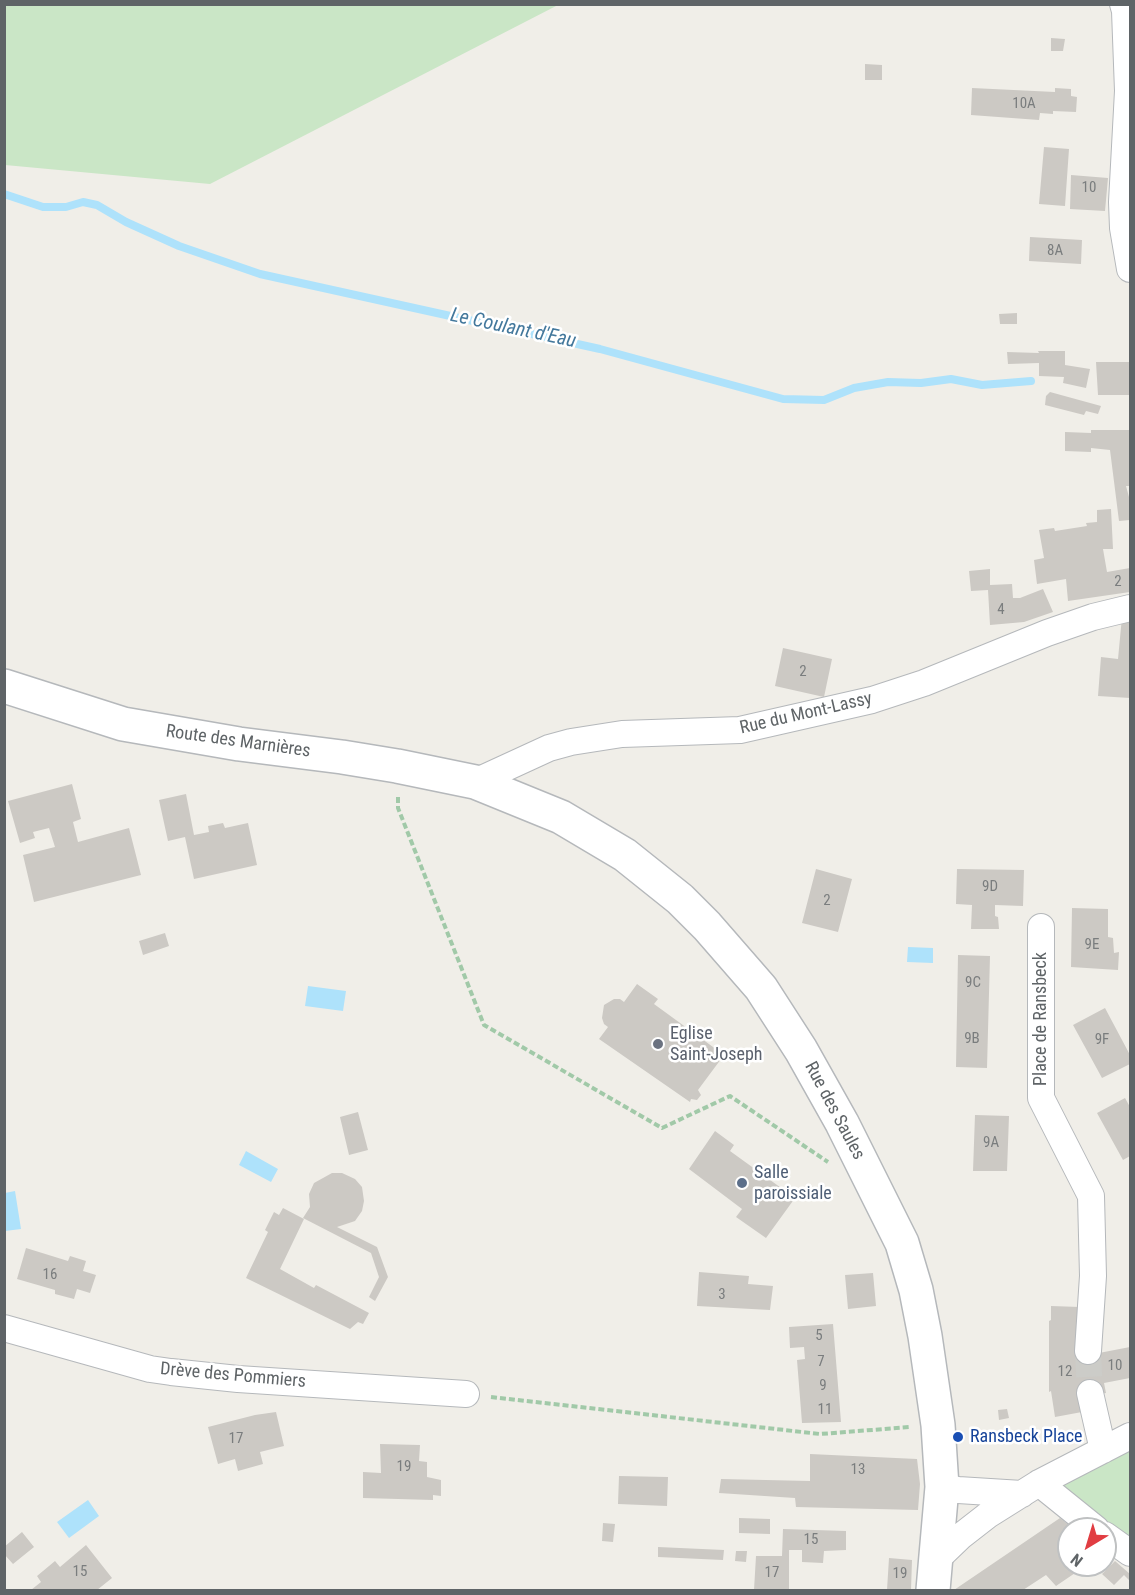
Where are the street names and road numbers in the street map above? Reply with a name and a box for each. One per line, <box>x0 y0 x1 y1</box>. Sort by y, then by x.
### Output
street label: Rue du Mont-Lassy <box>738 688 874 740</box>
street label: Route des Marnières <box>164 721 312 763</box>
street label: Place de Ransbeck <box>1030 952 1052 1086</box>
street label: Rue des Saules <box>799 1058 869 1164</box>
street label: Drève des Pommiers <box>159 1359 307 1393</box>

